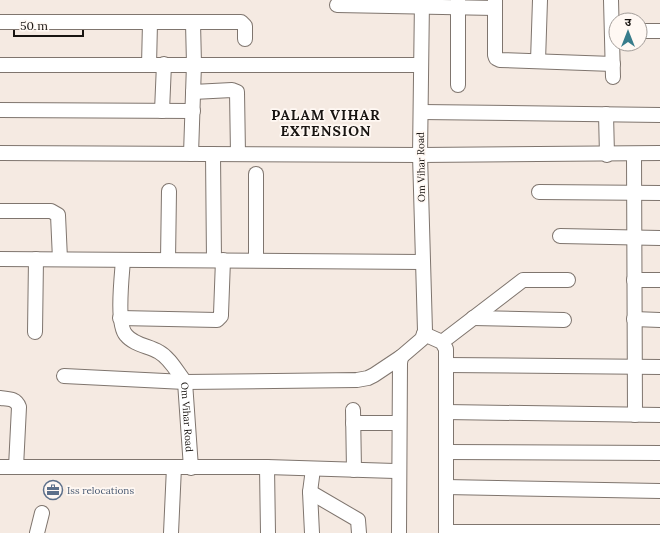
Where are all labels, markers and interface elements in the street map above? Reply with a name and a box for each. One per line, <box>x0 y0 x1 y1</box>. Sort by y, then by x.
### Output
scale bar <box>14 12 83 38</box>
north arrow <box>608 12 648 52</box>
text: उ <box>625 15 632 29</box>
text: 50 m <box>20 18 48 33</box>
district label: PALAM VIHAR EXTENSION <box>271 106 381 140</box>
street label: Om Vihar Road <box>414 132 428 202</box>
street label: Om Vihar Road <box>179 381 196 452</box>
office icon: Iss relocations <box>42 479 64 501</box>
place label: Iss relocations <box>67 484 134 497</box>

